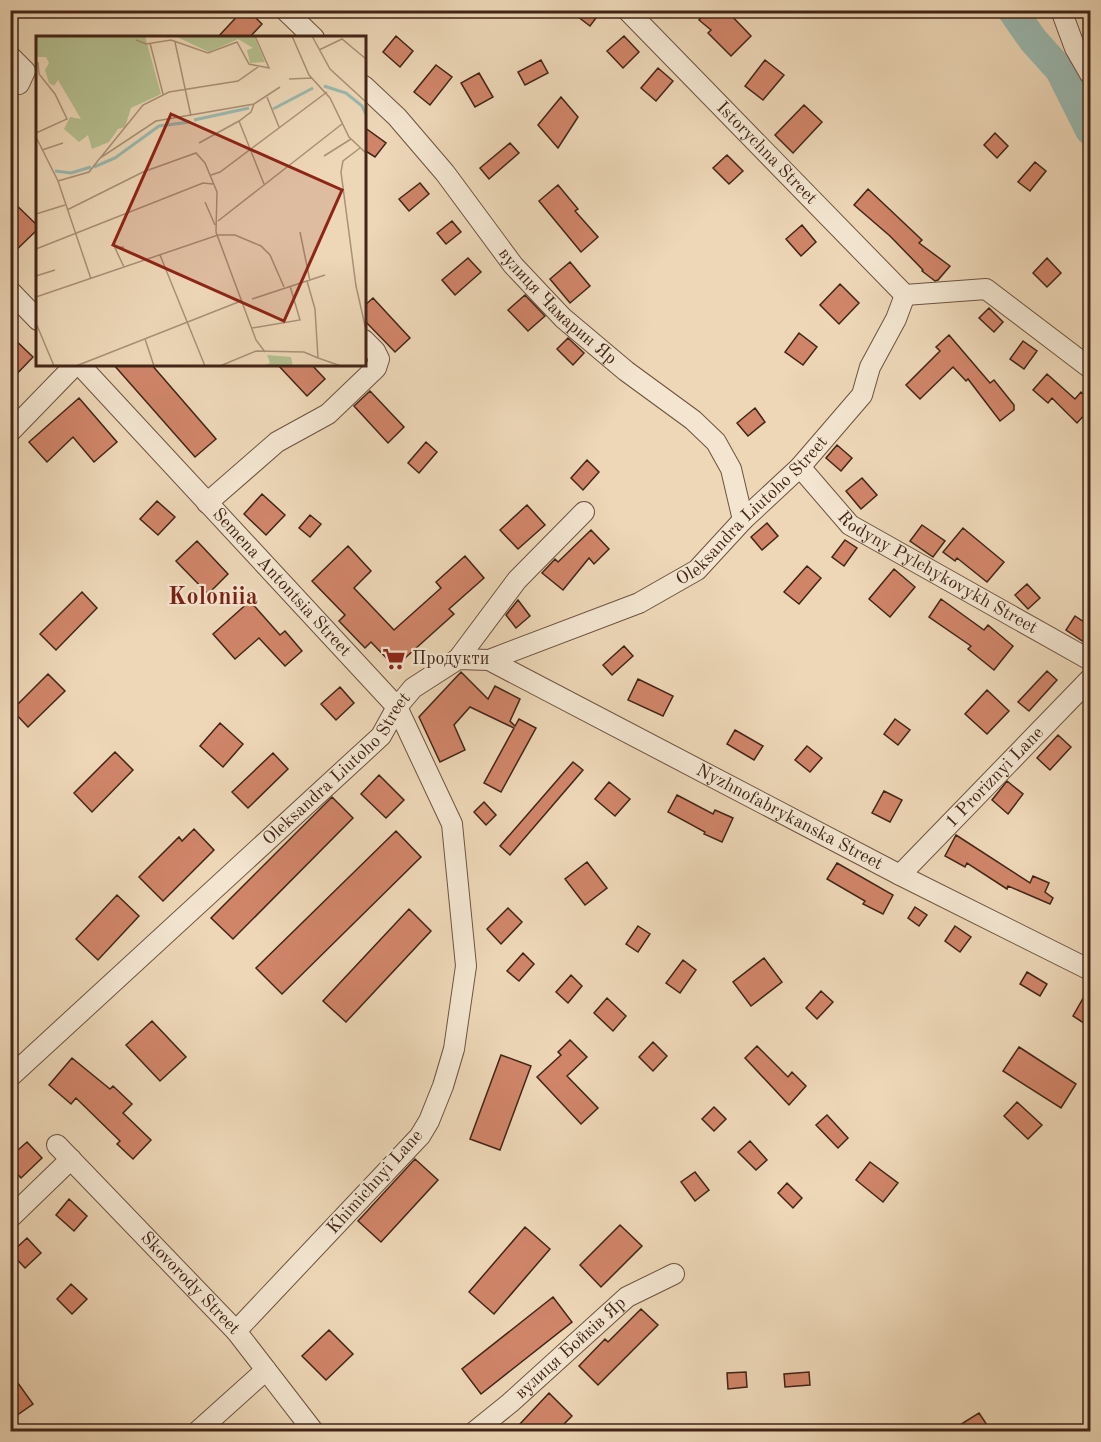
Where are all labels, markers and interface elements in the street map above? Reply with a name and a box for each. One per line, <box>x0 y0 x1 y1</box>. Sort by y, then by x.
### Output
inset map <box>36 36 366 366</box>
street label: Istorychna Street <box>713 98 820 208</box>
street label: вулиця Чамарин Яр <box>495 245 620 368</box>
street label: Oleksandra Liutoho Street <box>673 433 831 589</box>
street label: Semena Antontsia Street <box>209 505 354 660</box>
street label: Rodyny Pylchykovykh Street <box>834 508 1040 637</box>
district label: Koloniia <box>168 586 258 610</box>
supermarket icon: Продукти <box>381 646 407 672</box>
place label: Продукти <box>412 650 490 668</box>
street label: Oleksandra Liutoho Street <box>260 689 414 849</box>
street label: 1 Proriznyi Lane <box>942 724 1047 831</box>
street label: Nyzhnofabrykanska Street <box>693 761 886 873</box>
street label: Khimichnyi Lane <box>324 1126 426 1238</box>
street label: Skovorody Street <box>137 1229 243 1338</box>
street label: вулиця Бойків Яр <box>512 1294 629 1402</box>

